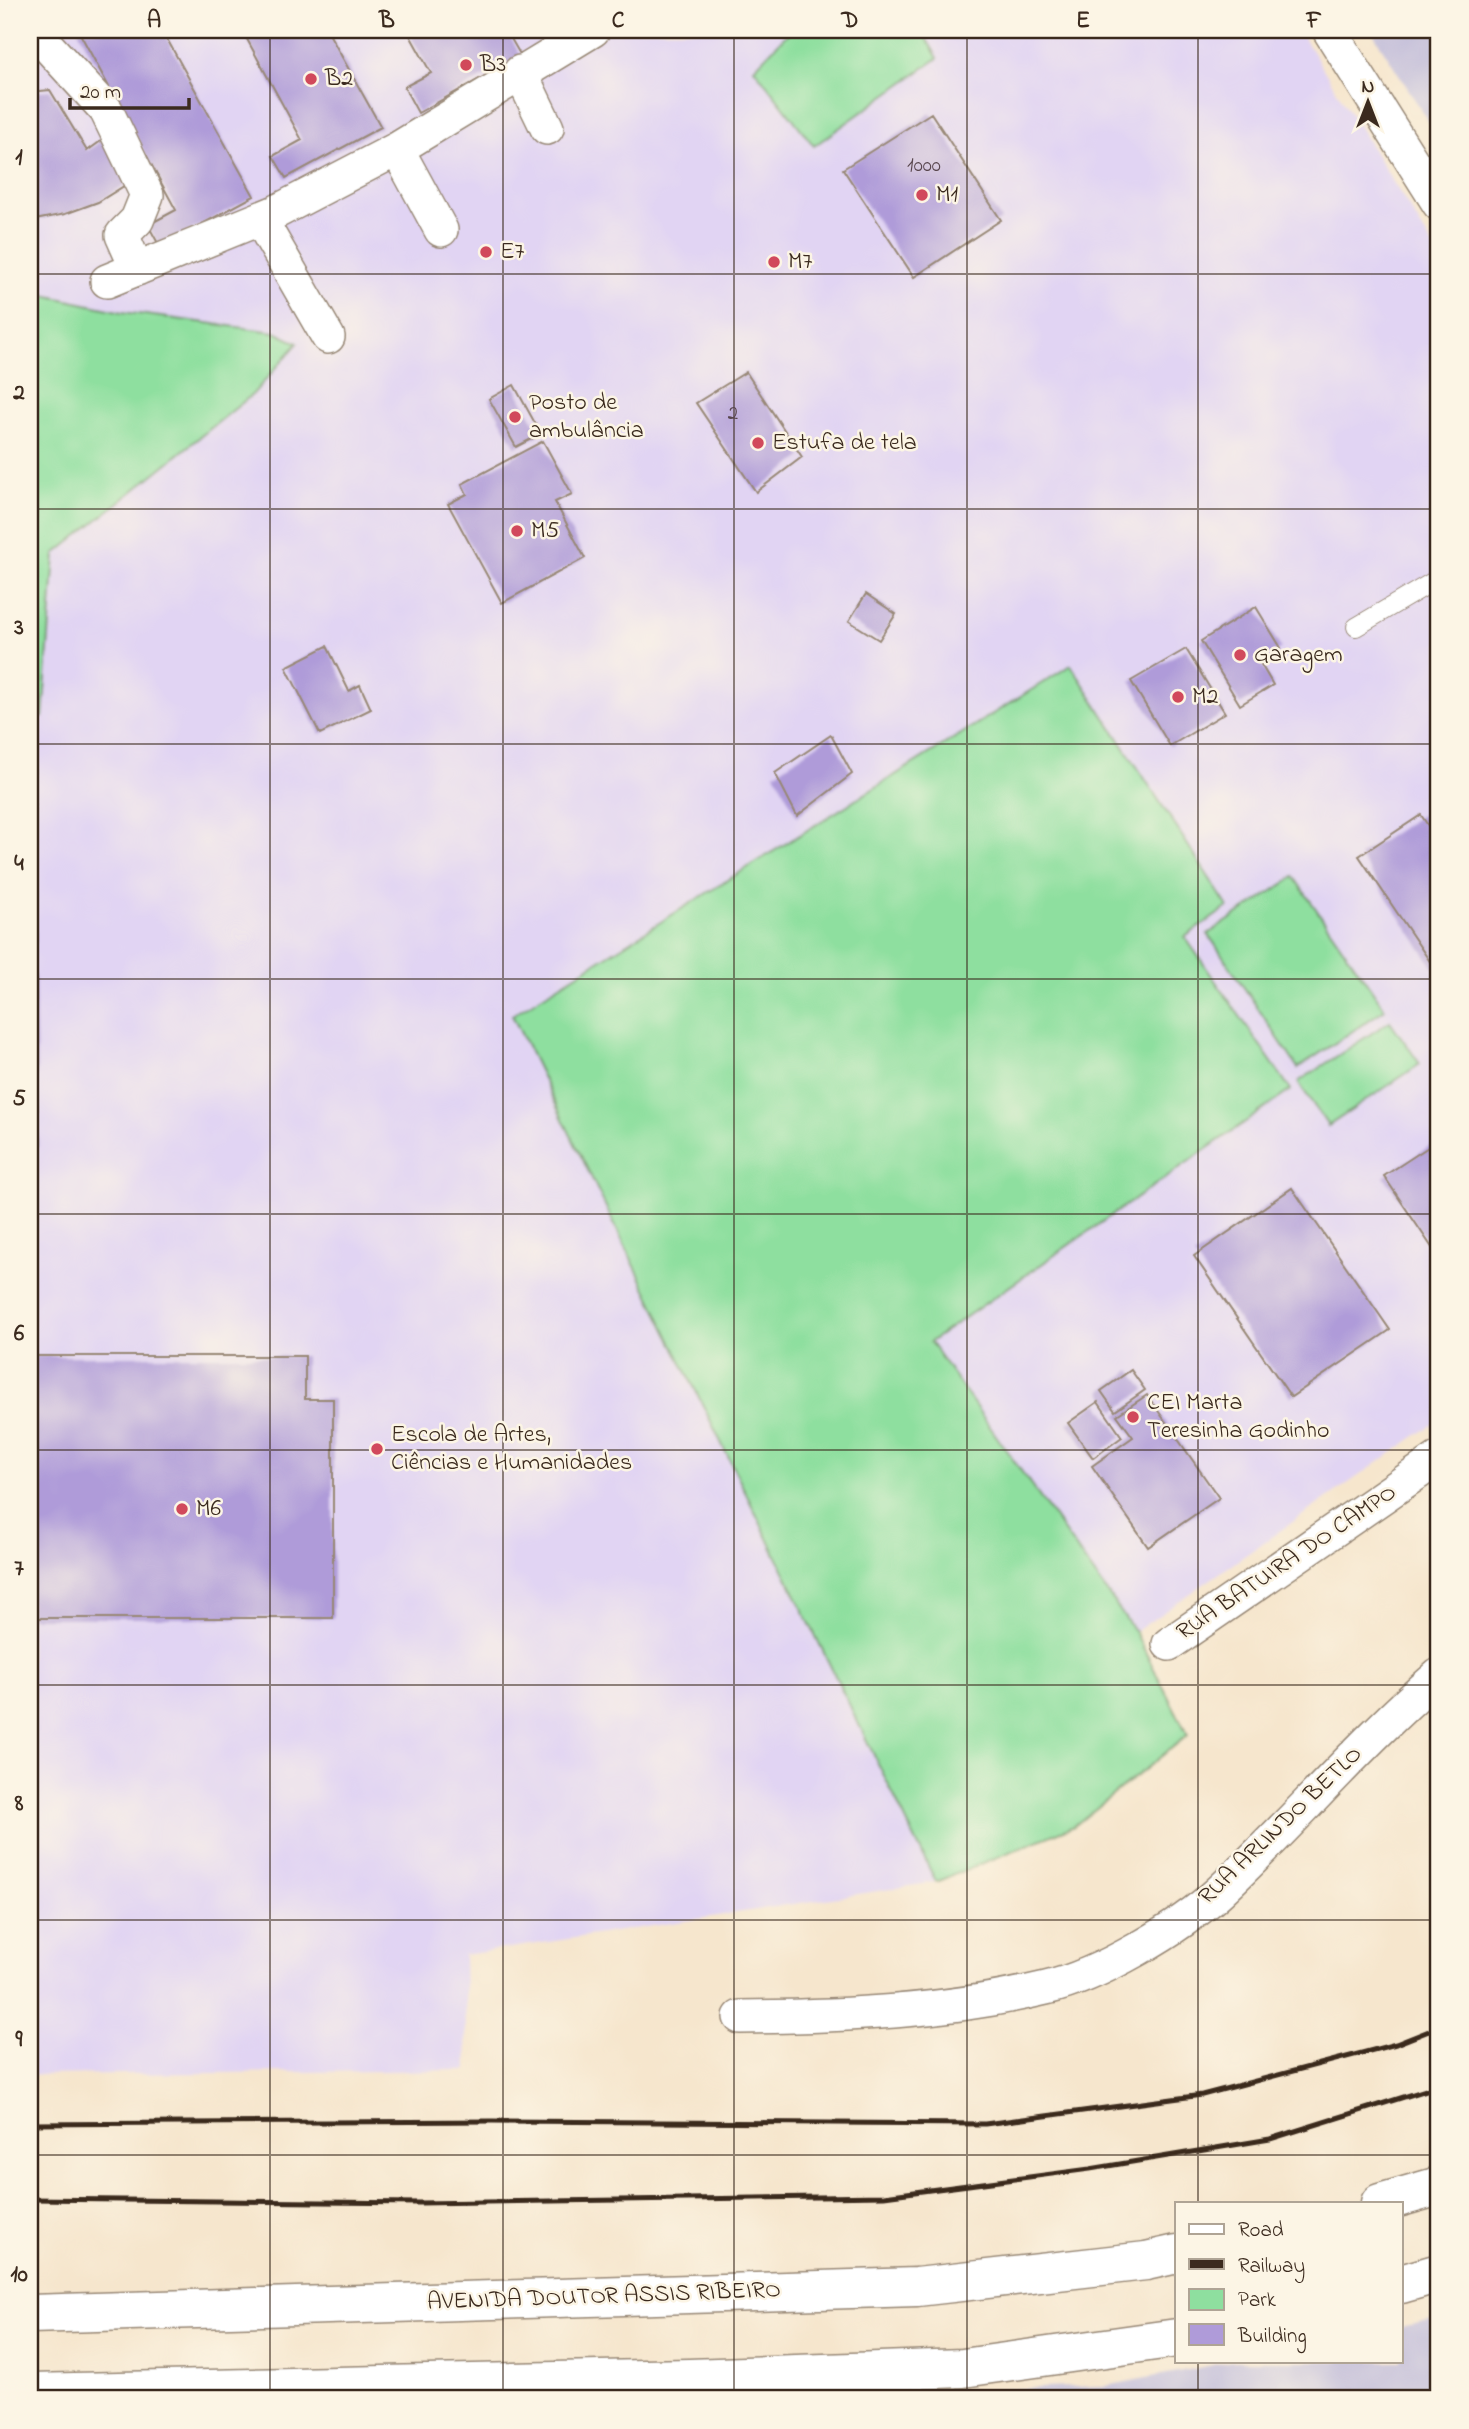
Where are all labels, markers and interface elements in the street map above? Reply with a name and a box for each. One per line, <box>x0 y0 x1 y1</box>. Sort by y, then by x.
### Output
text: A <box>147 5 161 38</box>
text: B <box>378 5 395 38</box>
text: C <box>612 5 625 38</box>
text: D <box>841 5 858 38</box>
text: E <box>1076 5 1090 38</box>
text: F <box>1306 5 1322 38</box>
place label: B3 <box>479 48 506 83</box>
marker: B3 <box>458 57 474 73</box>
place label: B2 <box>324 62 353 97</box>
scale bar <box>70 66 189 110</box>
north arrow <box>1332 66 1402 136</box>
marker: B2 <box>303 71 319 87</box>
text: N <box>1362 74 1375 101</box>
text: 20 m <box>80 78 121 108</box>
text: 1 <box>15 142 23 175</box>
house number: 1000 <box>907 151 941 181</box>
place label: M1 <box>936 178 959 213</box>
marker: M1 <box>914 187 930 203</box>
place label: E7 <box>500 235 525 270</box>
marker: E7 <box>478 244 494 260</box>
place label: M7 <box>788 245 813 280</box>
marker: M7 <box>766 254 782 270</box>
text: 2 <box>12 377 25 410</box>
place label: Posto de ambulância <box>529 386 644 449</box>
house number: 2 <box>728 399 738 429</box>
marker: Posto de ambulância <box>507 409 523 425</box>
place label: Estufa de tela <box>772 426 917 461</box>
marker: Estufa de tela <box>750 435 766 451</box>
place label: M5 <box>531 514 560 549</box>
marker: M5 <box>509 523 525 539</box>
text: 3 <box>13 612 24 645</box>
place label: Garagem <box>1254 638 1343 673</box>
marker: Garagem <box>1232 647 1248 663</box>
place label: M2 <box>1192 680 1219 715</box>
marker: M2 <box>1170 689 1186 705</box>
text: 4 <box>14 848 24 881</box>
text: 5 <box>12 1083 26 1116</box>
text: 6 <box>14 1318 25 1351</box>
place label: CEI Marta Teresinha Godinho <box>1147 1386 1329 1449</box>
marker: CEI Marta Teresinha Godinho <box>1125 1409 1141 1425</box>
place label: Escola de Artes, Ciências e Humanidades <box>391 1418 632 1481</box>
marker: Escola de Artes, Ciências e Humanidades <box>369 1441 385 1457</box>
street label: RUA BATUIRA DO CAMPO <box>1170 1476 1404 1650</box>
place label: M6 <box>196 1492 222 1527</box>
marker: M6 <box>174 1501 190 1517</box>
text: 7 <box>14 1553 24 1586</box>
street label: RUA ARLINDO BETLO <box>1191 1738 1371 1914</box>
text: 8 <box>14 1788 24 1821</box>
text: 9 <box>15 2024 24 2057</box>
legend <box>1175 2202 1402 2362</box>
text: Road <box>1238 2216 1284 2246</box>
text: Railway <box>1238 2252 1305 2284</box>
text: 10 <box>10 2259 28 2292</box>
street label: AVENIDA DOUTOR ASSIS RIBEIRO <box>427 2273 781 2321</box>
text: Park <box>1238 2286 1277 2316</box>
text: Building <box>1237 2322 1307 2354</box>

